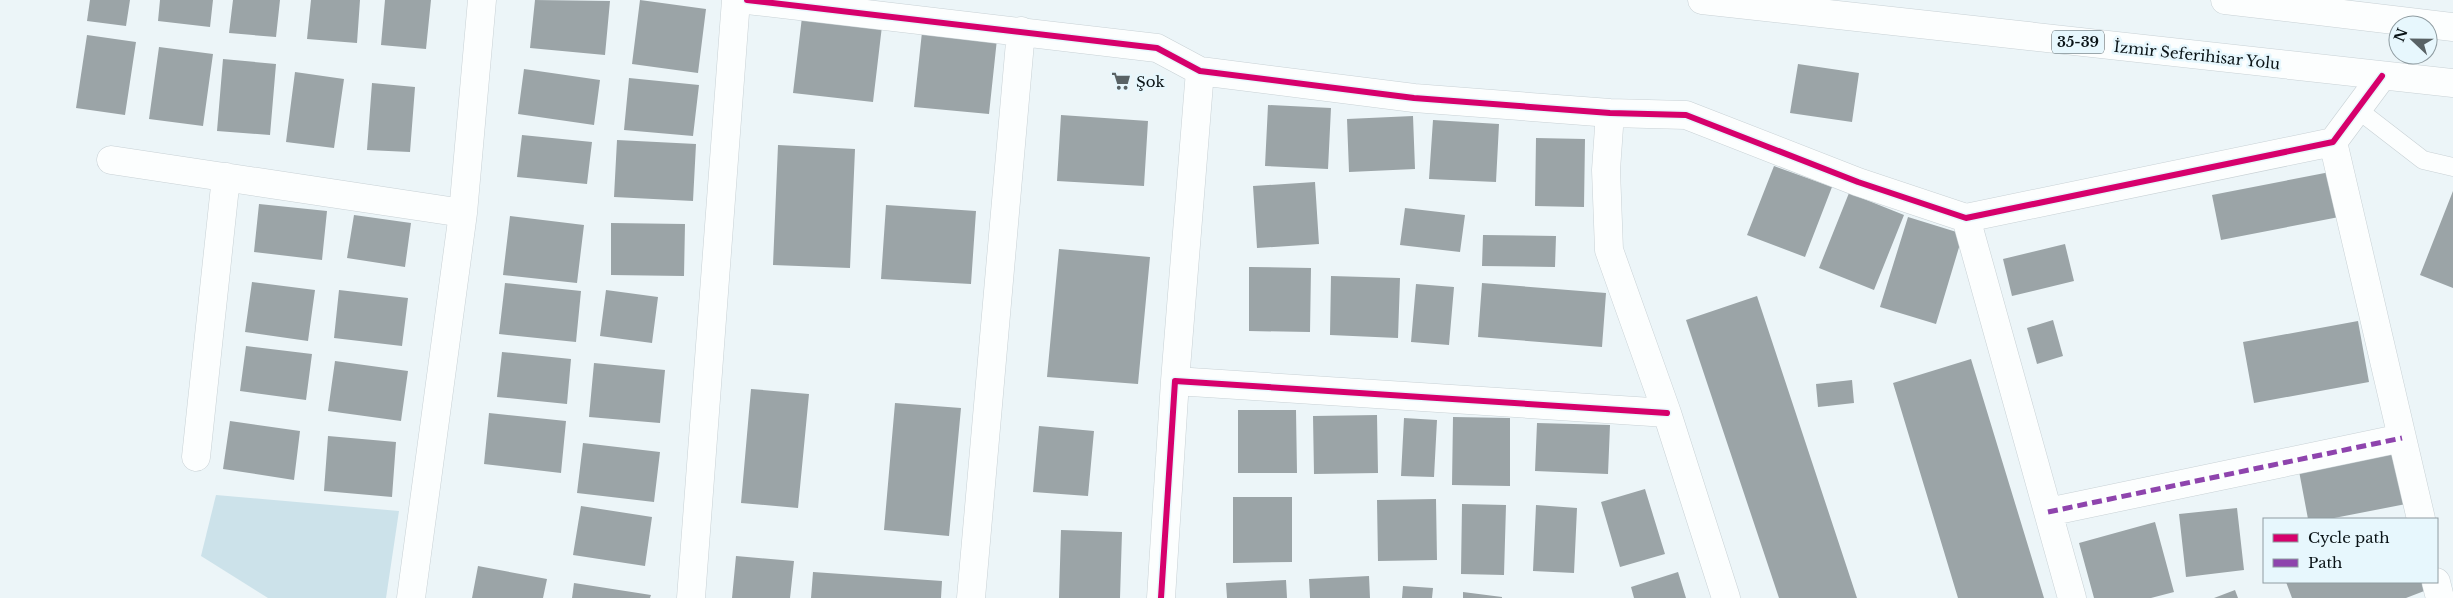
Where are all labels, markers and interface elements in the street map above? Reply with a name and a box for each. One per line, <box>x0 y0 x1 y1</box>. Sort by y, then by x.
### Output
north arrow <box>2388 15 2438 65</box>
text: N <box>2390 26 2412 45</box>
road number: 35-39 <box>2052 31 2104 54</box>
street label: İzmir Seferihisar Yolu <box>2113 37 2281 73</box>
supermarket icon: Şok <box>1110 70 1132 92</box>
place label: Şok <box>1136 72 1165 91</box>
legend <box>2263 518 2438 583</box>
text: Cycle path <box>2308 528 2390 547</box>
text: Path <box>2308 553 2342 572</box>

